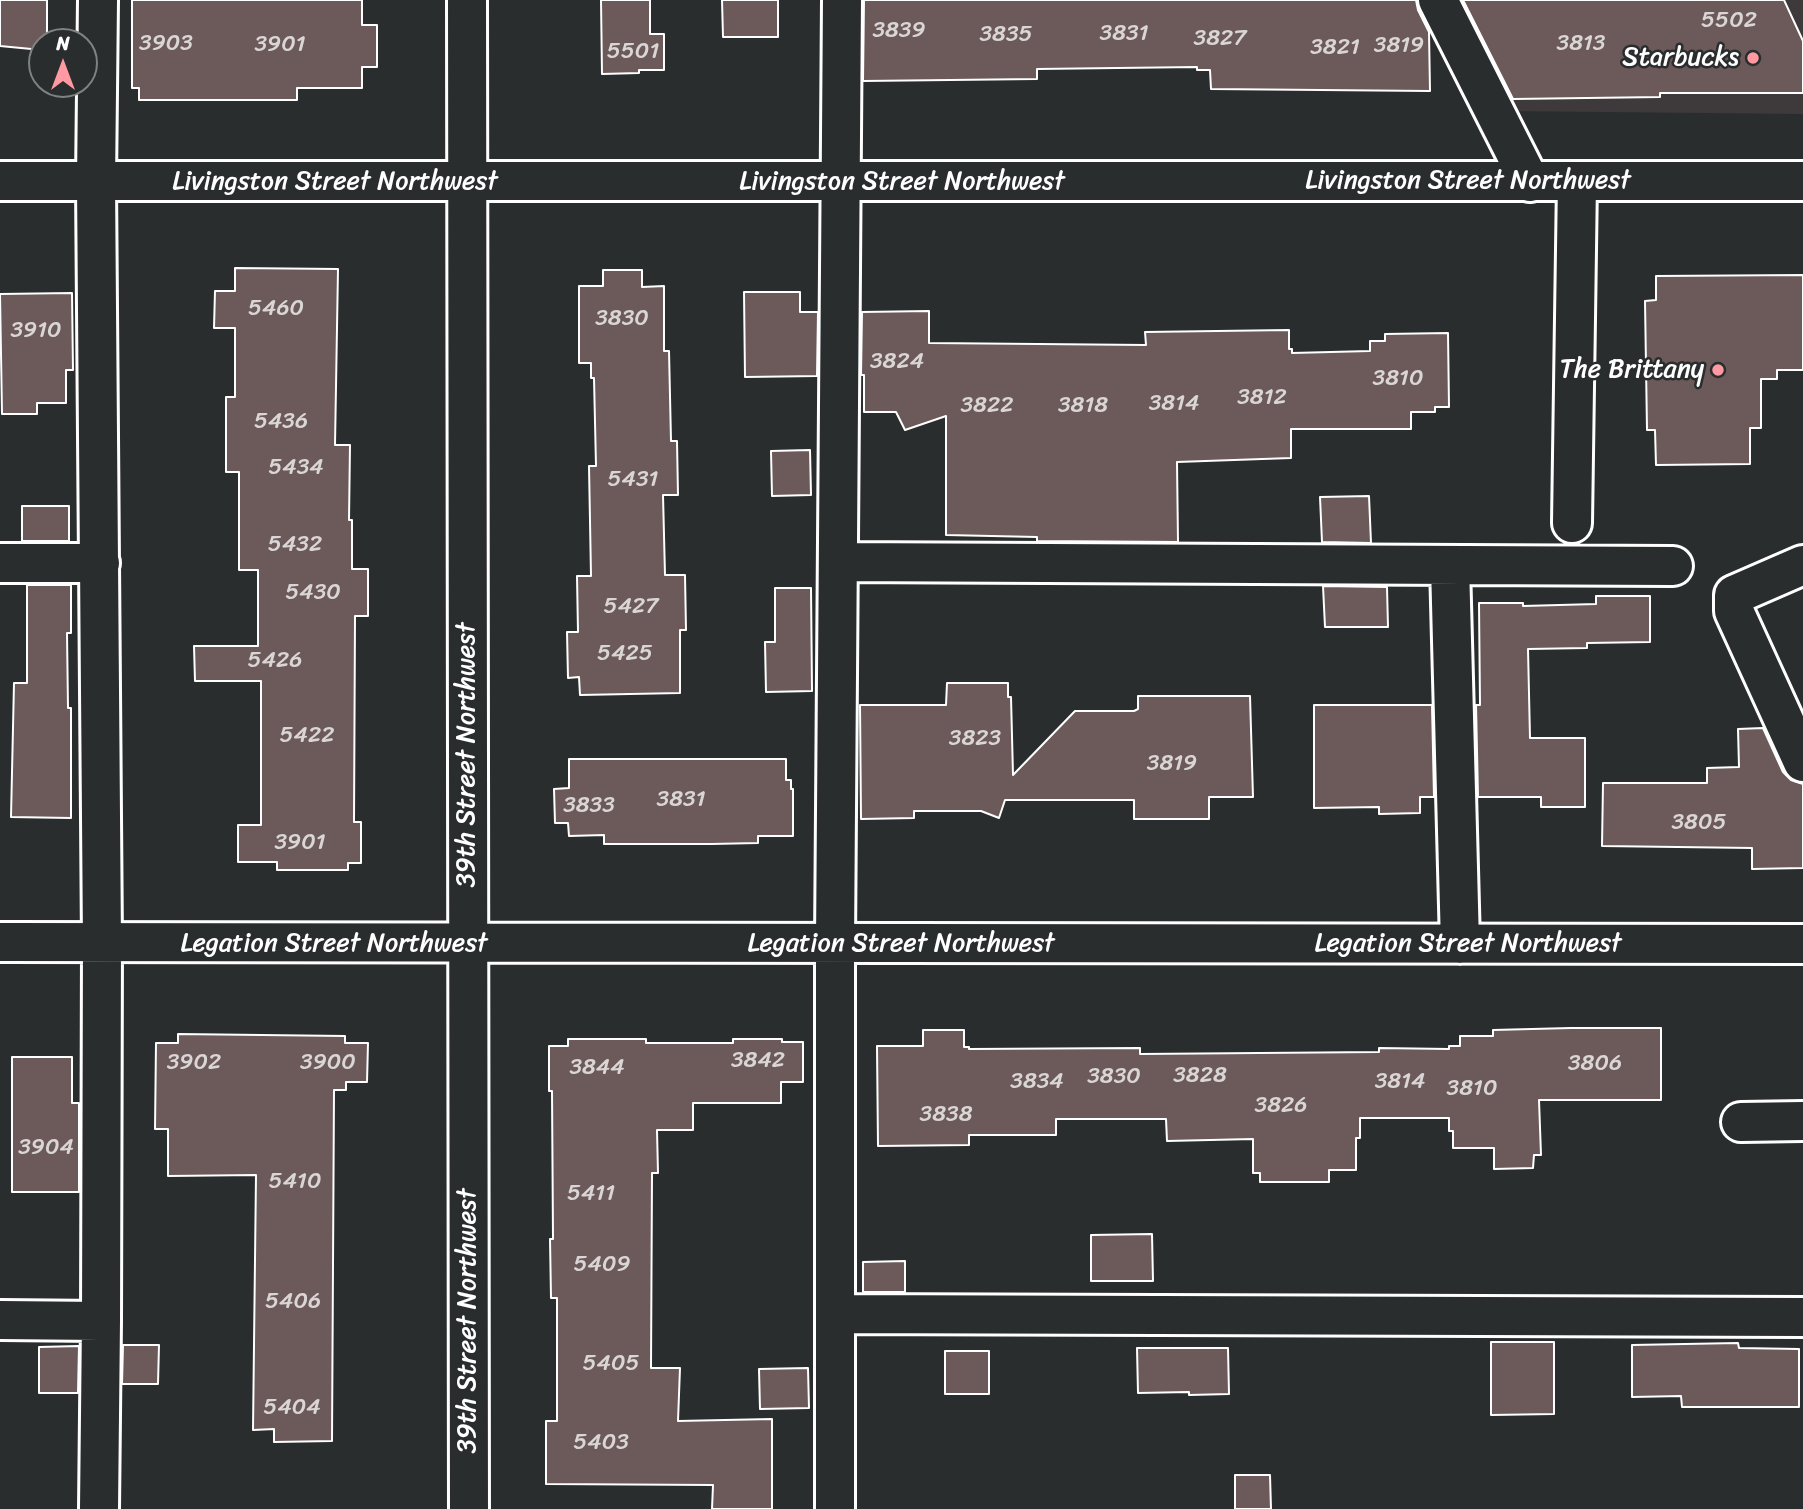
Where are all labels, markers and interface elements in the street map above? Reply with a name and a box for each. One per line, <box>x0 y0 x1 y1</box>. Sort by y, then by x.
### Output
house number: 5502 <box>1701 7 1757 35</box>
house number: 3839 <box>872 17 926 45</box>
house number: 3831 <box>1100 20 1148 48</box>
house number: 3835 <box>979 21 1033 49</box>
house number: 3827 <box>1194 25 1246 53</box>
text: N <box>56 27 70 60</box>
north arrow <box>28 28 98 98</box>
house number: 3903 <box>139 30 193 58</box>
house number: 3813 <box>1557 30 1605 58</box>
house number: 3901 <box>254 31 306 59</box>
house number: 3819 <box>1374 32 1424 60</box>
house number: 3821 <box>1310 34 1360 62</box>
house number: 5501 <box>607 38 659 66</box>
place label: Starbucks <box>1622 42 1739 74</box>
marker: Starbucks <box>1745 50 1761 66</box>
street label: Livingston Street Northwest <box>1305 165 1631 197</box>
street label: Livingston Street Northwest <box>172 166 498 198</box>
street label: Livingston Street Northwest <box>739 166 1065 198</box>
house number: 5460 <box>248 295 304 323</box>
house number: 3830 <box>595 305 649 333</box>
house number: 3910 <box>10 317 62 345</box>
house number: 3824 <box>870 348 924 376</box>
place label: The Brittany <box>1560 354 1704 386</box>
marker: The Brittany <box>1710 362 1726 378</box>
house number: 3810 <box>1373 365 1423 393</box>
house number: 3812 <box>1237 384 1287 412</box>
house number: 3814 <box>1149 390 1199 418</box>
house number: 3822 <box>960 392 1014 420</box>
house number: 3818 <box>1058 392 1108 420</box>
house number: 5436 <box>254 408 308 436</box>
house number: 5434 <box>268 454 324 482</box>
house number: 5431 <box>608 466 658 494</box>
house number: 5432 <box>268 531 322 559</box>
house number: 5430 <box>285 579 341 607</box>
house number: 5427 <box>604 593 658 621</box>
street label: 39th Street Northwest <box>451 623 483 887</box>
house number: 5425 <box>597 640 653 668</box>
house number: 5426 <box>248 647 302 675</box>
house number: 5422 <box>280 722 334 750</box>
house number: 3823 <box>949 725 1001 753</box>
house number: 3819 <box>1147 750 1197 778</box>
house number: 3831 <box>657 786 705 814</box>
house number: 3833 <box>563 792 615 820</box>
house number: 3805 <box>1671 809 1727 837</box>
house number: 3901 <box>274 829 326 857</box>
street label: Legation Street Northwest <box>180 928 488 960</box>
street label: Legation Street Northwest <box>747 928 1055 960</box>
street label: Legation Street Northwest <box>1314 928 1622 960</box>
house number: 3842 <box>731 1047 785 1075</box>
house number: 3902 <box>167 1049 221 1077</box>
house number: 3900 <box>300 1049 356 1077</box>
house number: 3806 <box>1568 1050 1622 1078</box>
house number: 3844 <box>569 1054 625 1082</box>
house number: 3828 <box>1173 1062 1227 1090</box>
house number: 3830 <box>1087 1063 1141 1091</box>
house number: 3834 <box>1010 1068 1064 1096</box>
house number: 3814 <box>1375 1068 1425 1096</box>
house number: 3810 <box>1447 1075 1497 1103</box>
house number: 3826 <box>1255 1092 1307 1120</box>
house number: 3838 <box>920 1101 972 1129</box>
house number: 3904 <box>18 1134 74 1162</box>
house number: 5410 <box>269 1168 321 1196</box>
house number: 5411 <box>567 1180 615 1208</box>
street label: 39th Street Northwest <box>452 1189 484 1453</box>
house number: 5409 <box>573 1251 631 1279</box>
house number: 5406 <box>265 1288 321 1316</box>
house number: 5405 <box>582 1350 640 1378</box>
house number: 5404 <box>263 1394 321 1422</box>
house number: 5403 <box>573 1429 629 1457</box>

